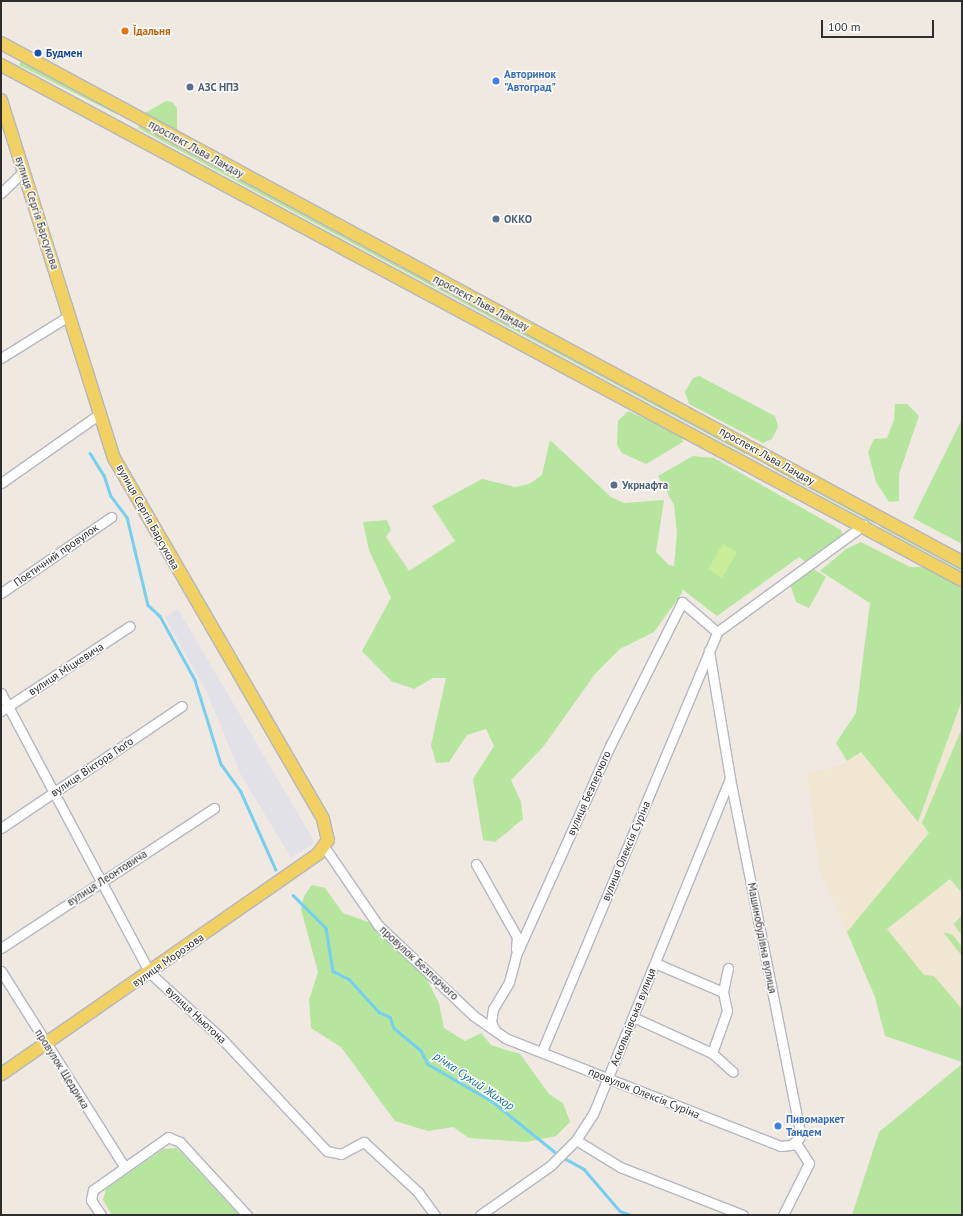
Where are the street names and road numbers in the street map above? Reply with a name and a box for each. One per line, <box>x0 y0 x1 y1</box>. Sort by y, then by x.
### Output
street label: проспект Льва Ландау <box>146 117 246 181</box>
street label: вулиця Сергія Барсукова <box>12 155 62 271</box>
street label: проспект Льва Ландау <box>430 272 532 334</box>
street label: проспект Льва Ландау <box>717 424 817 488</box>
street label: вулиця Сергія Барсукова <box>114 462 182 572</box>
street label: Поетичний провулок <box>11 521 101 589</box>
street label: вулиця Міцкевича <box>26 640 106 698</box>
street label: вулиця Віктора Гюґо <box>48 735 136 799</box>
street label: вулиця Безперчого <box>564 749 614 837</box>
street label: вулиця Олексія Суріна <box>599 799 653 903</box>
street label: вулиця Леонтовича <box>64 847 150 909</box>
street label: Машинобудівна вулиця <box>745 881 779 995</box>
street label: провулок Безперчого <box>377 923 461 1003</box>
street label: вулиця Морозова <box>130 930 206 990</box>
street label: Аскольдівська вулиця <box>607 966 659 1068</box>
street label: вулиця Ньютона <box>163 984 229 1046</box>
street label: провулок Щедрика <box>32 1027 92 1111</box>
street label: провулок Олексія Суріна <box>586 1065 702 1121</box>

